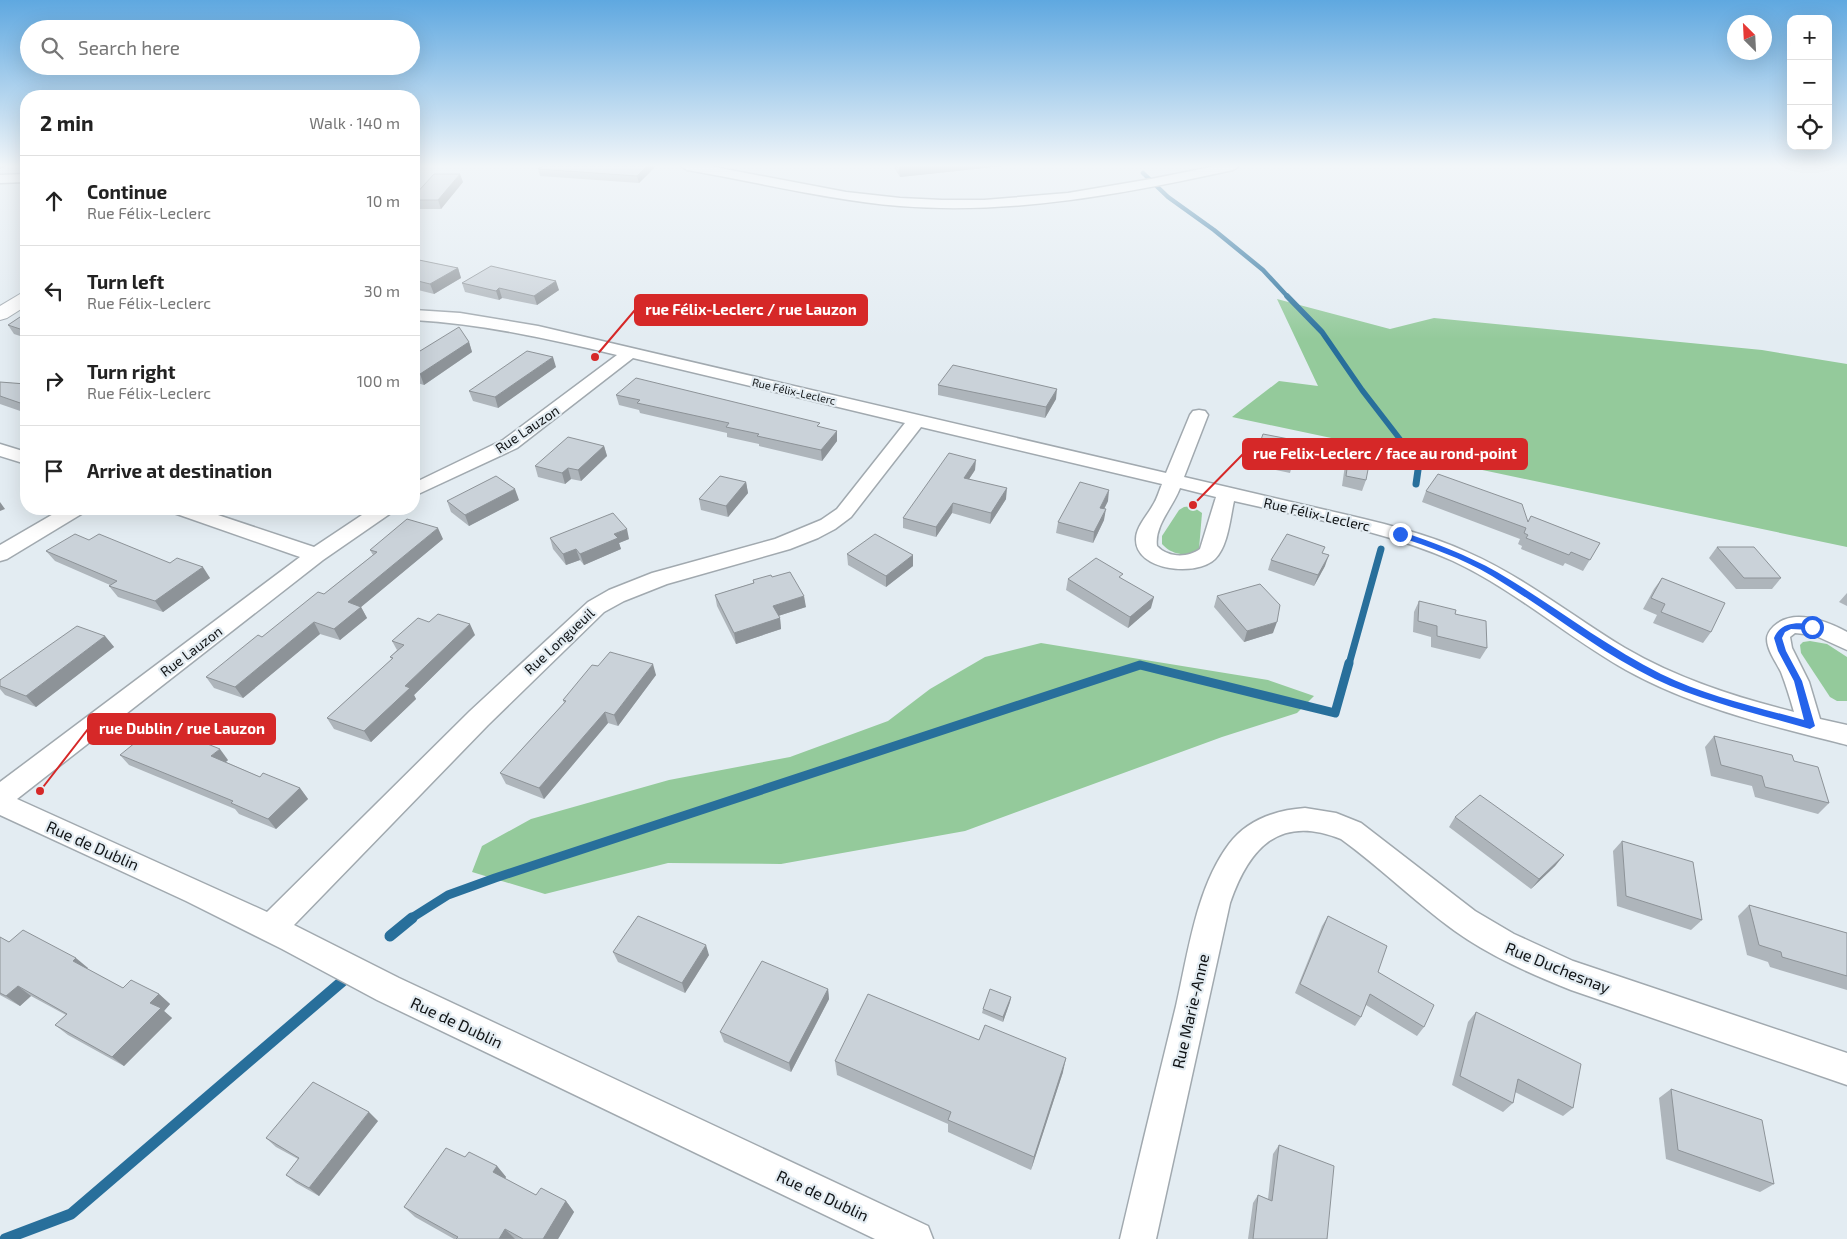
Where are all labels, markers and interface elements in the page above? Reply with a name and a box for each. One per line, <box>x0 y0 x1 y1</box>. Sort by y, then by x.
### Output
north arrow <box>1727 15 1772 60</box>
map controls <box>1787 15 1832 150</box>
button: + <box>1787 15 1832 60</box>
search box <box>20 20 420 75</box>
icon: search <box>38 34 66 62</box>
text: Search here <box>78 36 180 59</box>
button: − <box>1787 60 1832 105</box>
button: locate <box>1787 105 1832 150</box>
text: 2 min <box>40 110 94 135</box>
text: Walk · 140 m <box>309 113 400 132</box>
text: Continue <box>87 180 167 203</box>
icon: ahead <box>40 187 68 215</box>
text: 10 m <box>366 191 400 210</box>
text: Rue Félix-Leclerc <box>87 203 211 222</box>
text: Turn left <box>87 270 164 293</box>
icon: left <box>40 277 68 305</box>
text: 30 m <box>364 281 400 300</box>
text: Rue Félix-Leclerc <box>87 293 211 312</box>
callout: rue Félix-Leclerc / rue Lauzon <box>635 295 867 325</box>
text: rue Félix-Leclerc / rue Lauzon <box>645 300 857 318</box>
text: Turn right <box>87 360 175 383</box>
icon: right <box>40 367 68 395</box>
text: 100 m <box>357 371 400 390</box>
street label: Rue Félix-Leclerc <box>751 375 837 407</box>
text: Rue Félix-Leclerc <box>87 383 211 402</box>
street label: Rue Lauzon <box>492 401 562 457</box>
callout: rue Felix-Leclerc / face au rond-point <box>1243 439 1527 469</box>
text: rue Felix-Leclerc / face au rond-point <box>1253 444 1517 462</box>
icon: arrive <box>40 457 68 485</box>
text: Arrive at destination <box>87 459 272 482</box>
street label: Rue Félix-Leclerc <box>1262 493 1372 535</box>
route end <box>1389 523 1412 546</box>
street label: Rue Longueuil <box>520 604 598 678</box>
route start <box>1801 616 1824 639</box>
street label: Rue Lauzon <box>157 622 225 680</box>
callout: rue Dublin / rue Lauzon <box>88 714 275 744</box>
text: rue Dublin / rue Lauzon <box>99 719 265 737</box>
street label: Rue de Dublin <box>44 816 142 874</box>
street label: Rue Duchesnay <box>1503 937 1614 997</box>
street label: Rue Marie-Anne <box>1168 952 1212 1070</box>
street label: Rue de Dublin <box>408 992 506 1052</box>
street label: Rue de Dublin <box>774 1165 872 1225</box>

